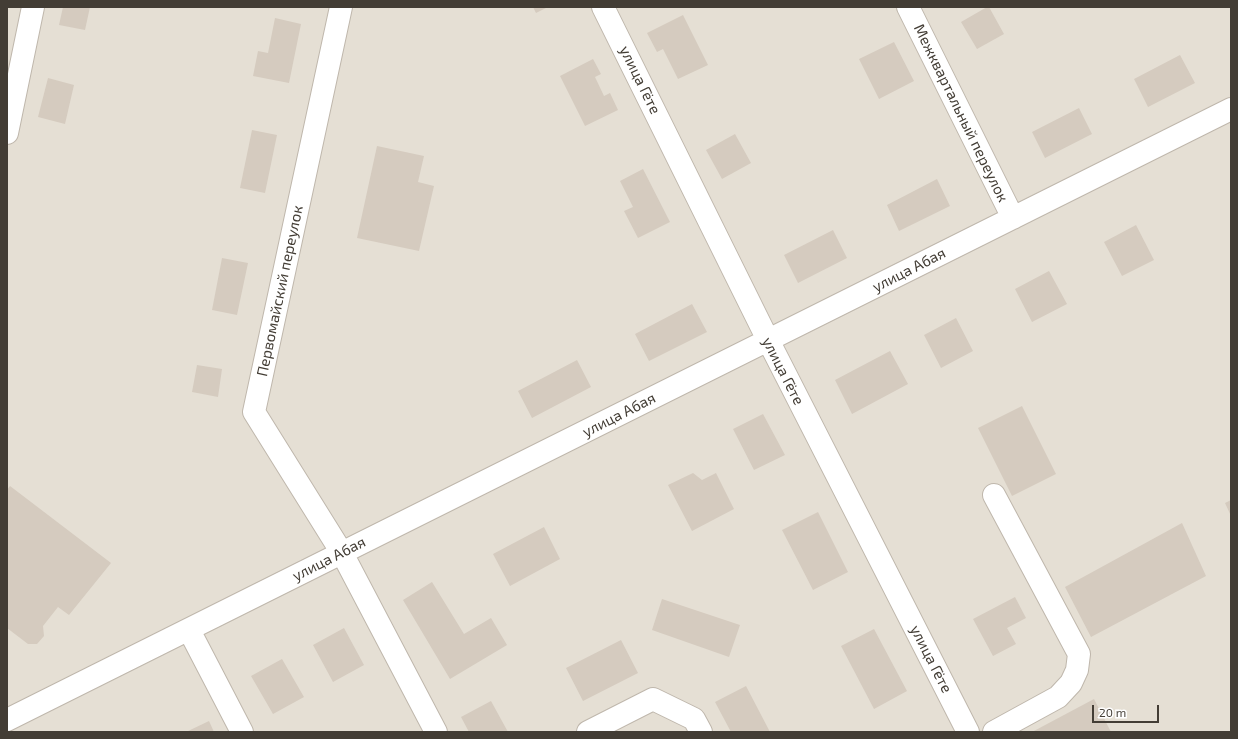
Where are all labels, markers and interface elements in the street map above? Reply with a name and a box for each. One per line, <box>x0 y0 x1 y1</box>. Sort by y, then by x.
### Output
street label: Межквартальный переулок <box>910 21 1012 205</box>
street label: улица Гёте <box>616 43 664 117</box>
street label: Первомайский переулок <box>253 204 307 378</box>
street label: улица Абая <box>869 244 949 296</box>
street label: улица Гёте <box>758 334 808 408</box>
street label: улица Абая <box>579 389 659 441</box>
street label: улица Абая <box>289 533 369 585</box>
street label: улица Гёте <box>906 622 956 696</box>
scale bar <box>1094 697 1161 723</box>
text: 20 m <box>1099 705 1126 719</box>

